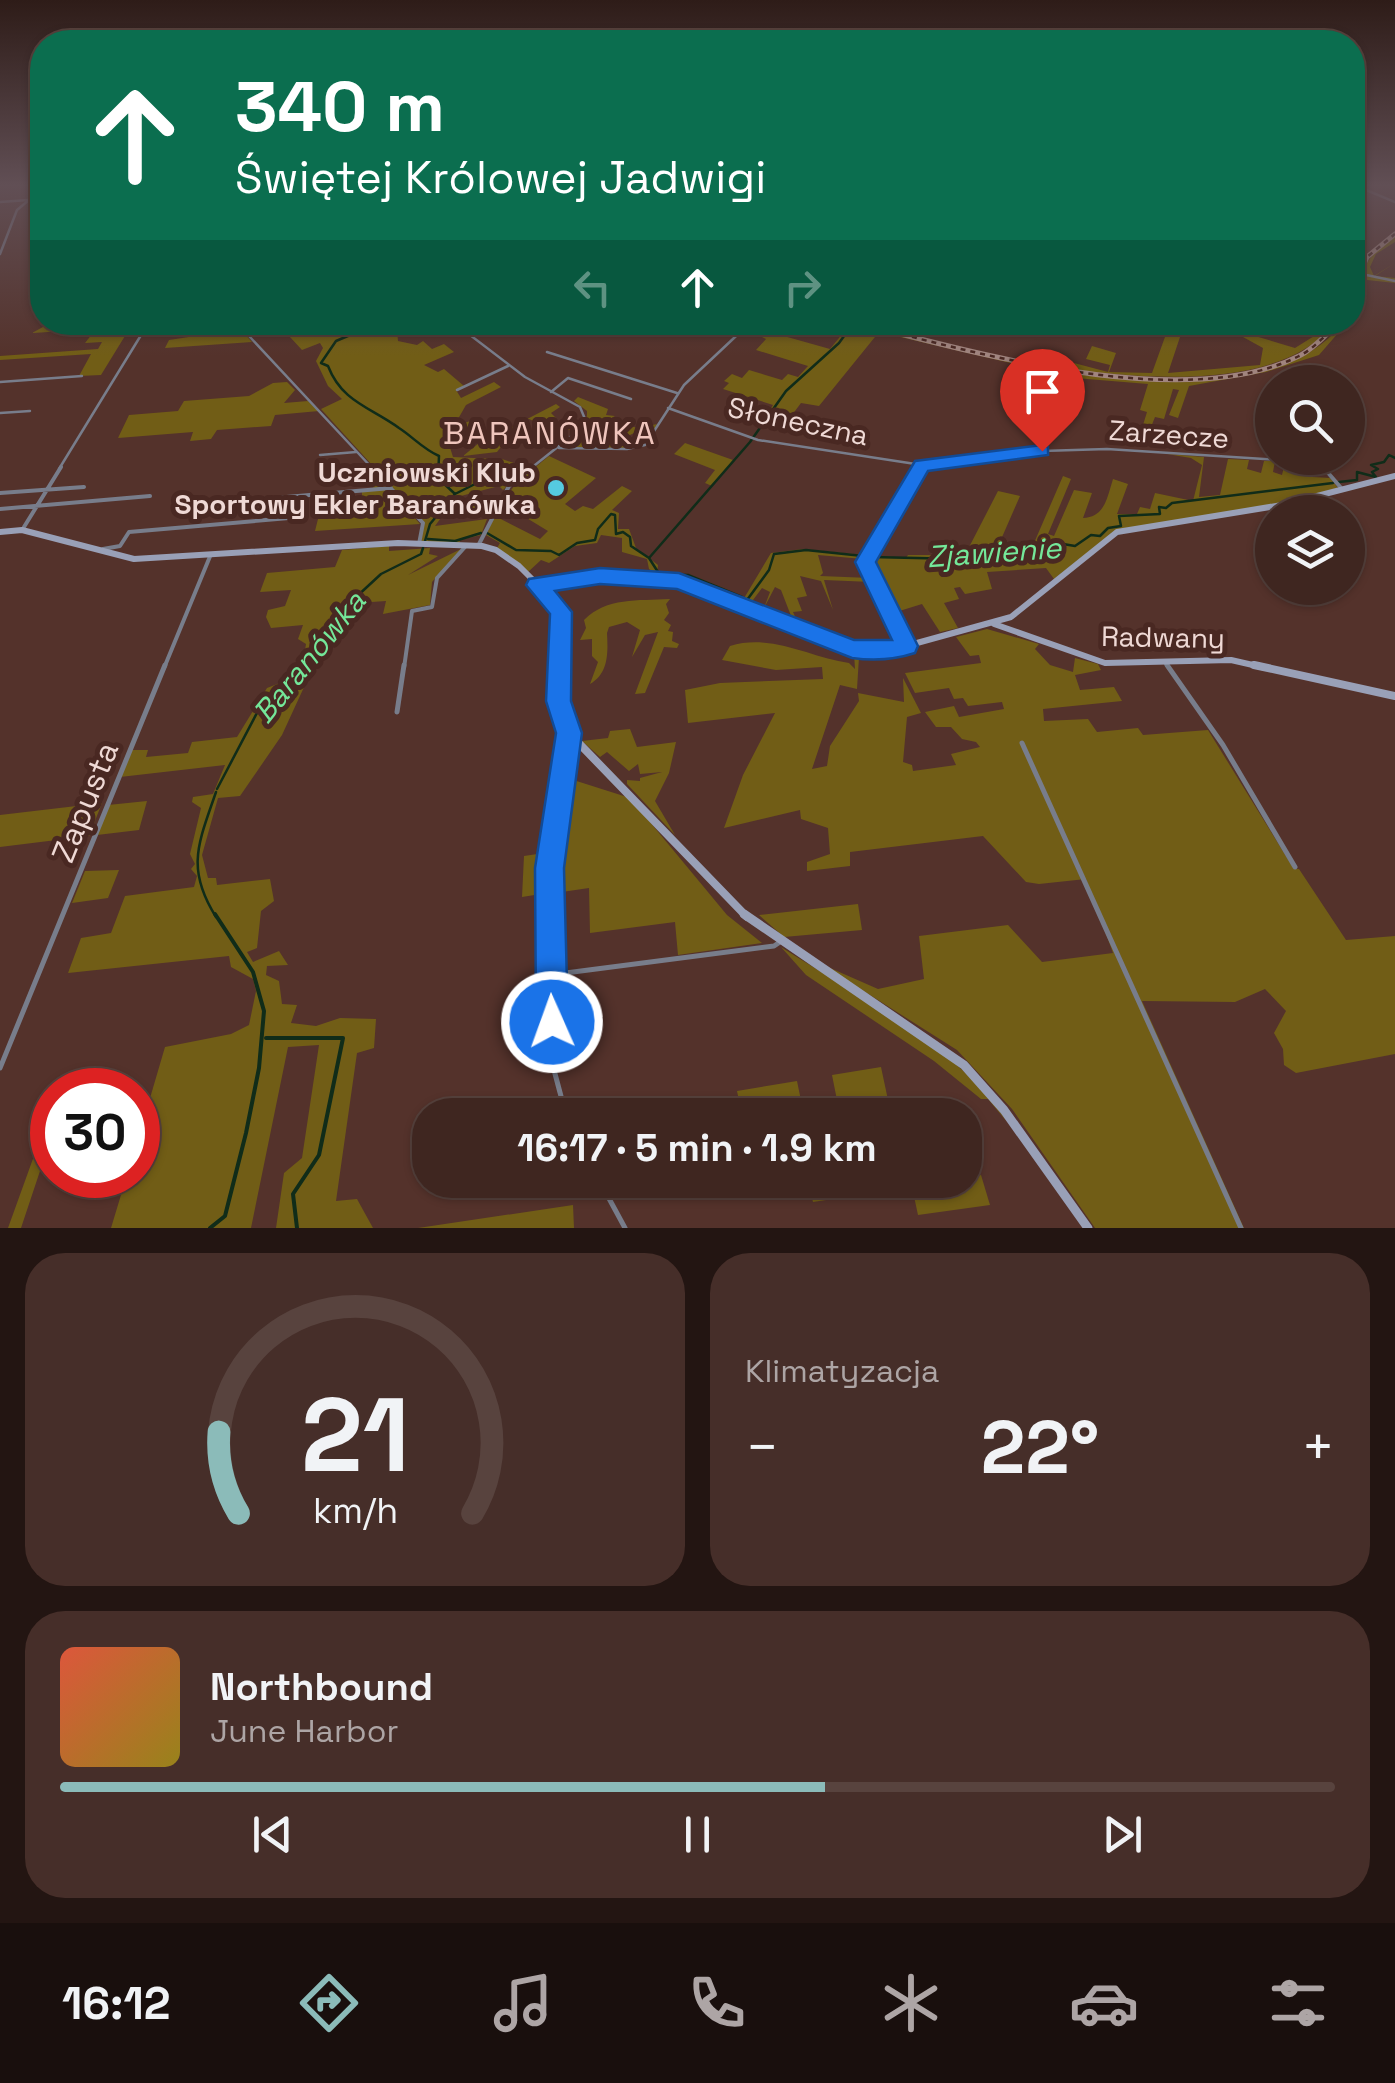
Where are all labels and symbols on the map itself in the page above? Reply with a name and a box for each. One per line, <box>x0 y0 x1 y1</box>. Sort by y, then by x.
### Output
pin <box>1000 349 1085 452</box>
street label: Słoneczna <box>724 389 872 453</box>
street label: Zarzecze <box>1108 412 1230 456</box>
district label: BARANÓWKA <box>443 413 657 453</box>
place label: Uczniowski Klub Sportowy Ekler Baranówka <box>174 454 536 522</box>
marker: Uczniowski Klub Sportowy Ekler Baranówka <box>545 477 567 499</box>
water label: Zjawienie <box>926 528 1064 576</box>
water label: Baranówka <box>244 582 375 731</box>
street label: Radwany <box>1101 618 1225 656</box>
street label: Zapusta <box>43 736 127 868</box>
position arrow <box>500 970 604 1074</box>
speed limit sign: 30 <box>30 1068 160 1198</box>

